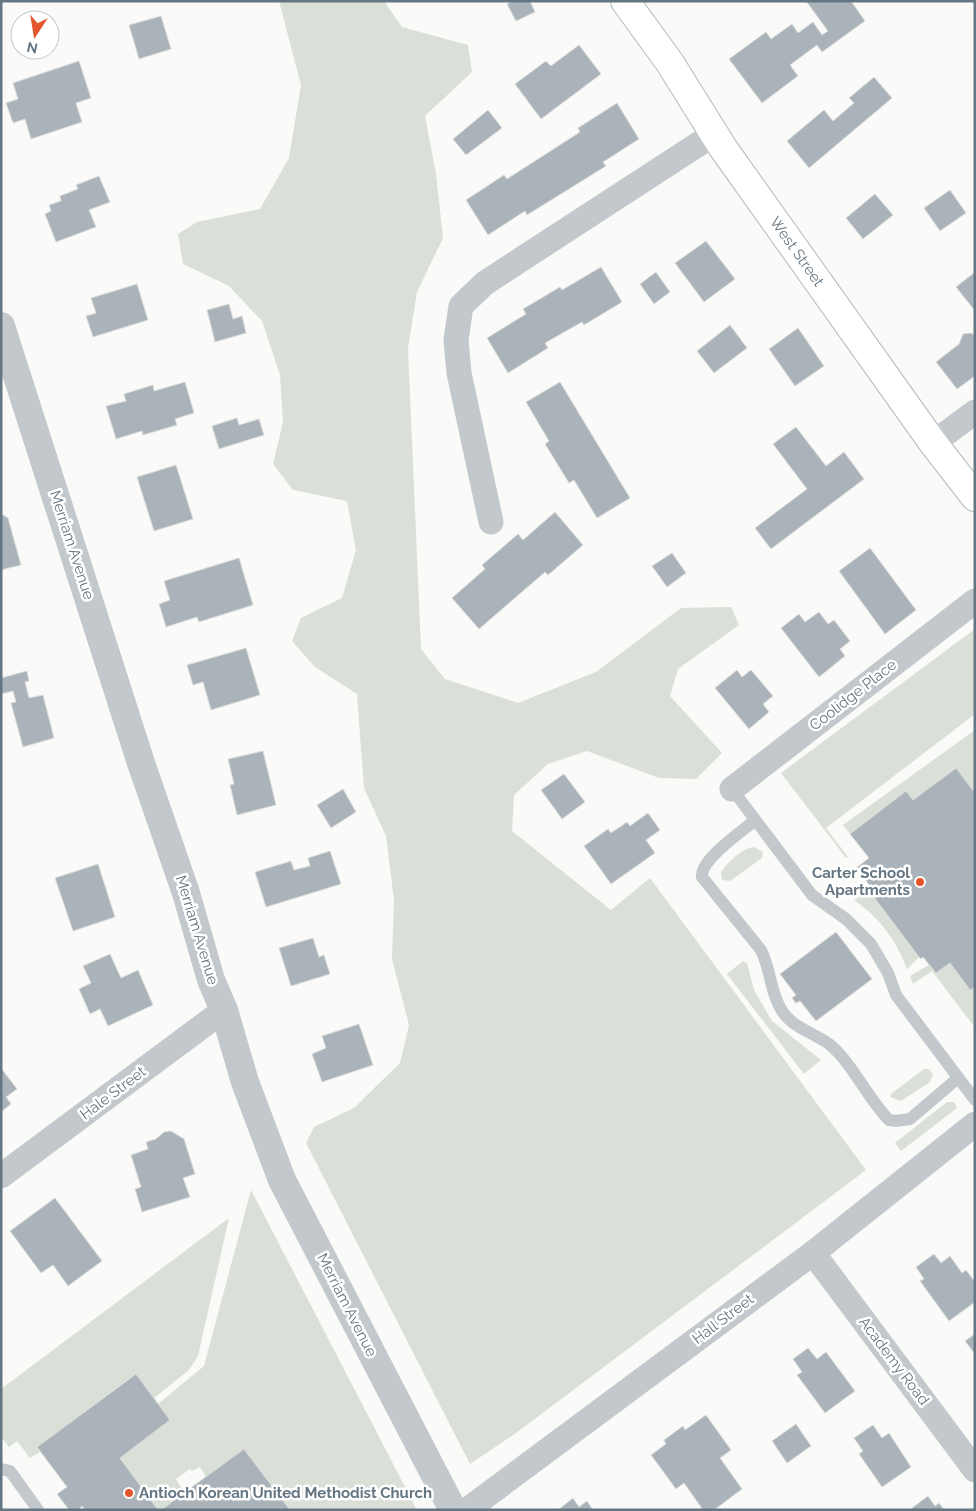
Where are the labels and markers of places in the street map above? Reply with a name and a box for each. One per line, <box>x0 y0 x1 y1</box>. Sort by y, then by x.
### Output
place label: Carter School Apartments <box>812 864 910 899</box>
marker: Carter School Apartments <box>914 876 926 888</box>
place label: Antioch Korean United Methodist Church <box>139 1484 432 1502</box>
marker: Antioch Korean United Methodist Church <box>123 1487 135 1499</box>

